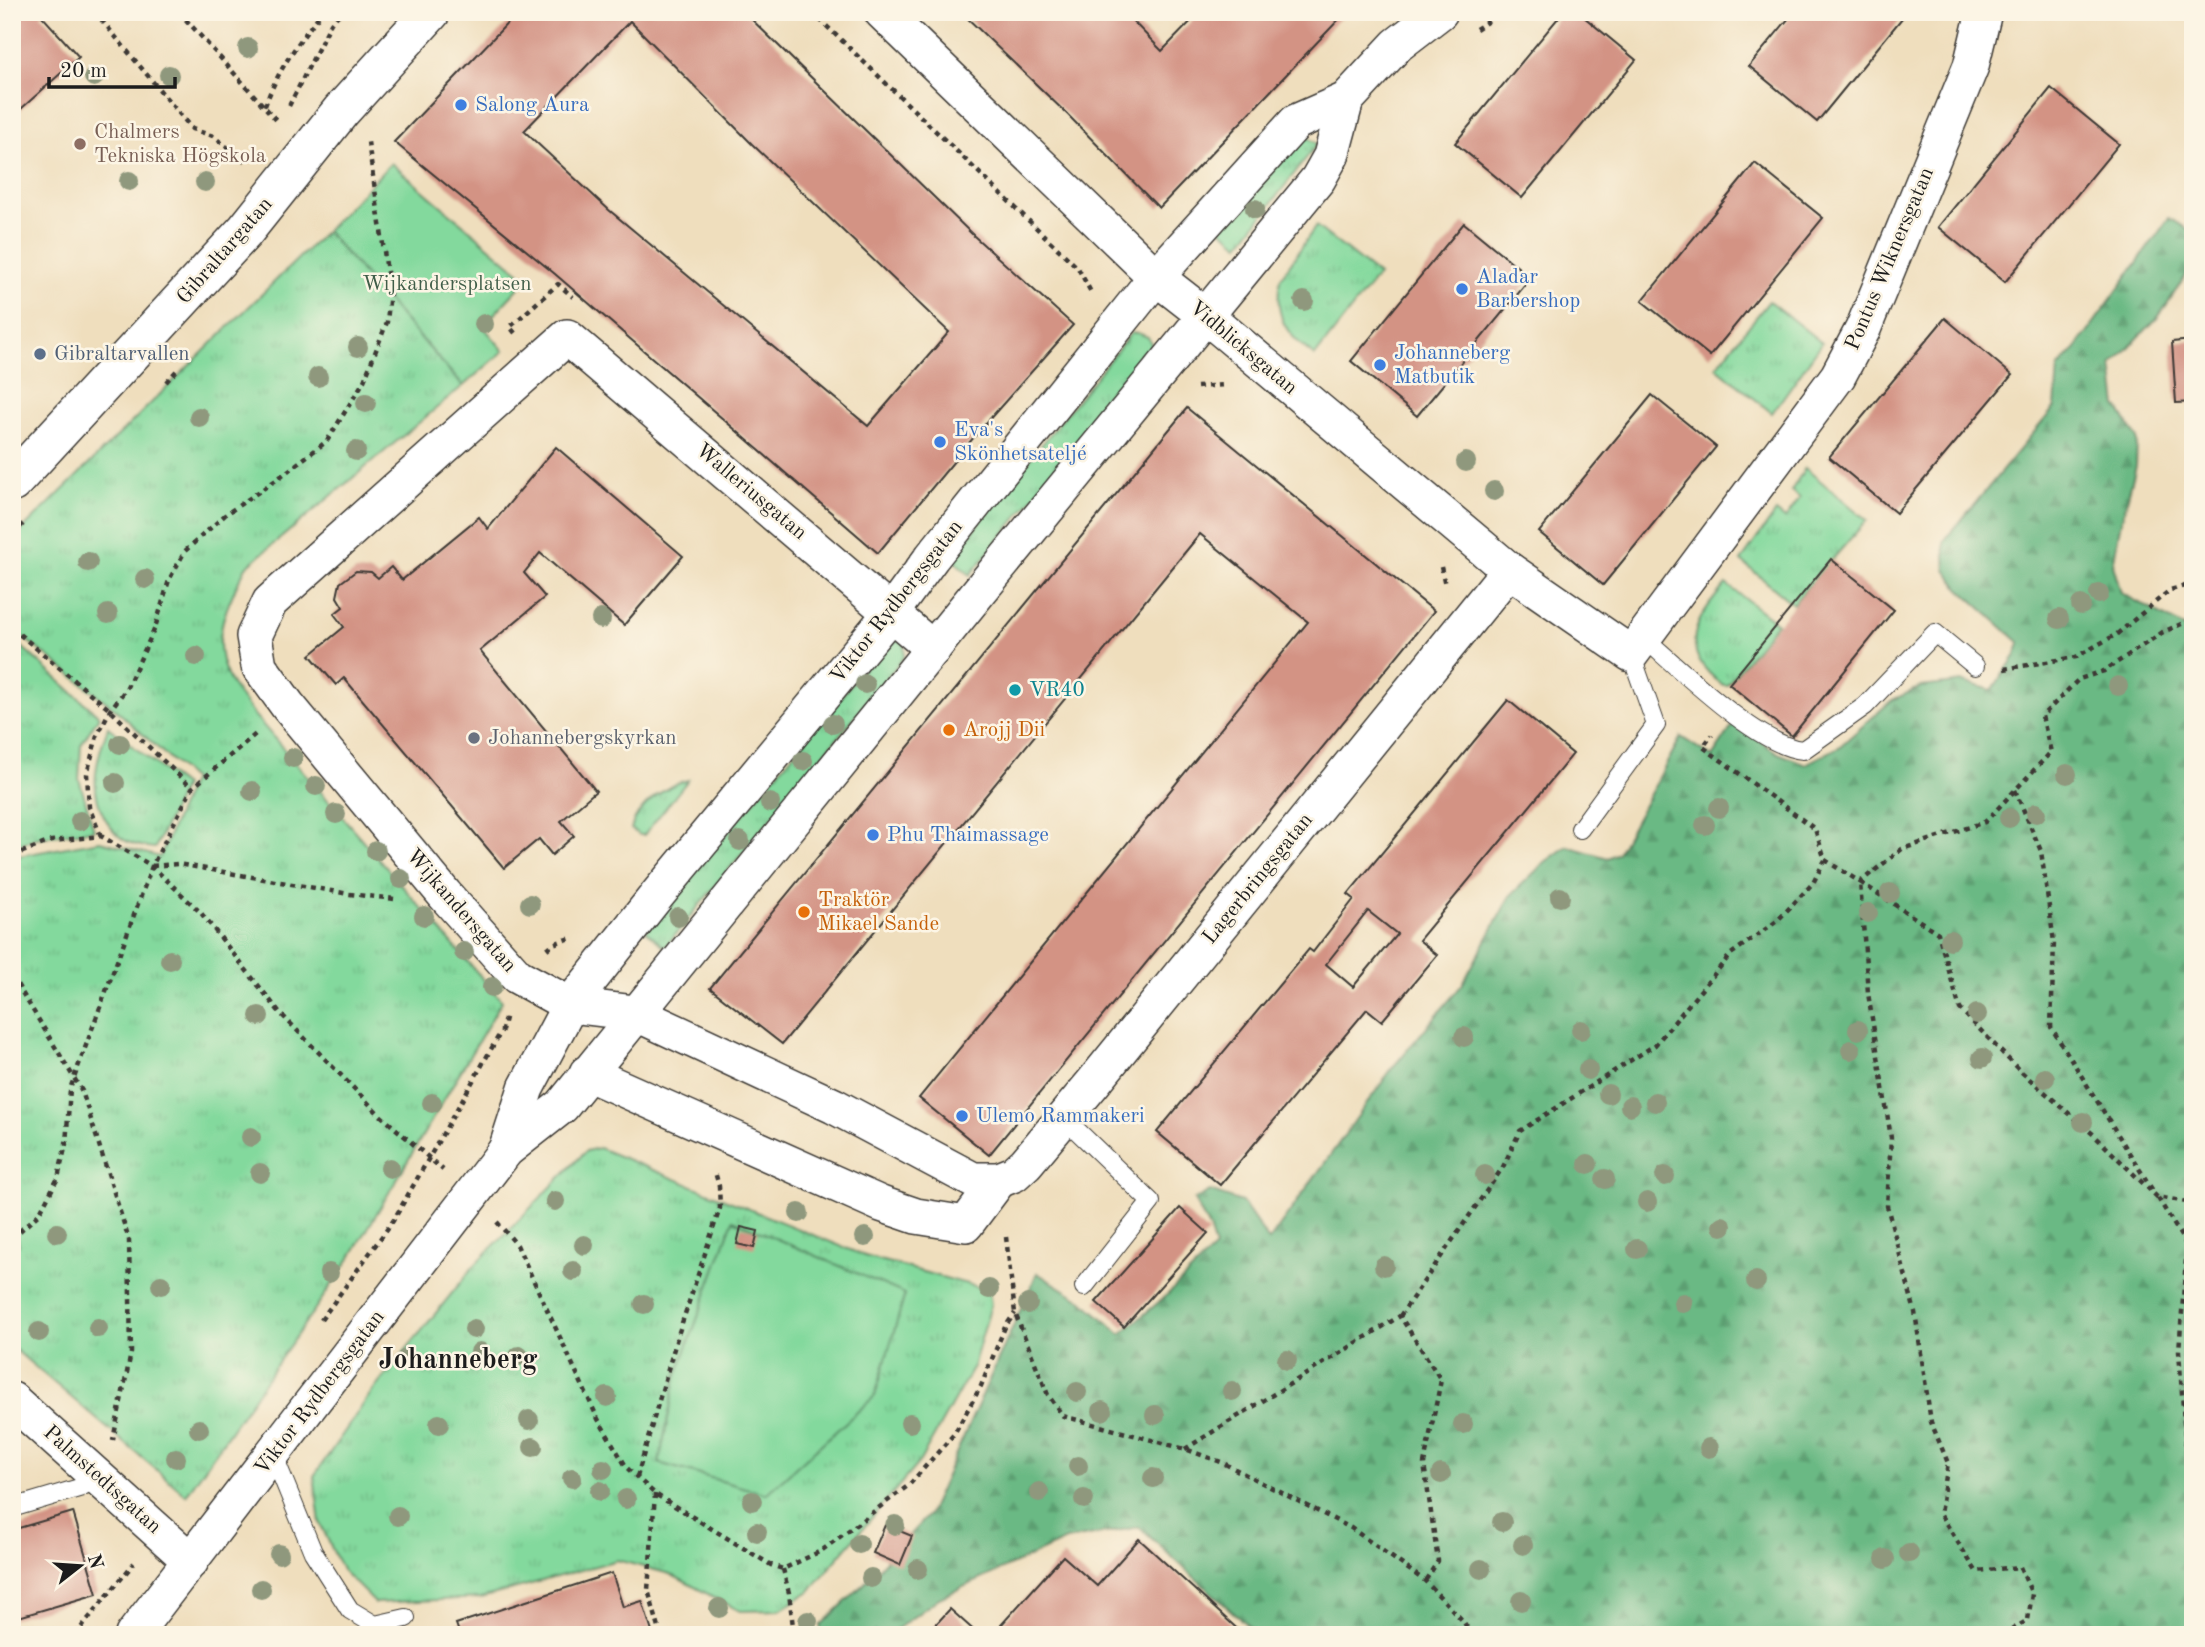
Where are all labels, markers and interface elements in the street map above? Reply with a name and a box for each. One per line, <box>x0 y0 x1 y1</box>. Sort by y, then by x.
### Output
scale bar <box>49 46 175 90</box>
text: 20 m <box>60 61 107 82</box>
place label: Salong Aura <box>475 95 589 116</box>
marker: Salong Aura <box>453 97 469 113</box>
place label: Chalmers Tekniska Högskola <box>94 122 266 167</box>
marker: Chalmers Tekniska Högskola <box>72 136 88 152</box>
street label: Pontus Wiknersgatan <box>1842 165 1938 353</box>
street label: Gibraltargatan <box>173 194 277 308</box>
place label: Aladar Barbershop <box>1476 267 1580 312</box>
park label: Wijkandersplatsen <box>362 274 532 295</box>
marker: Aladar Barbershop <box>1454 281 1470 297</box>
street label: Vidblicksgatan <box>1185 297 1301 399</box>
place label: Johanneberg Matbutik <box>1394 343 1511 388</box>
place label: Gibraltarvallen <box>54 344 190 365</box>
marker: Gibraltarvallen <box>32 346 48 362</box>
marker: Johanneberg Matbutik <box>1372 357 1388 373</box>
place label: Eva's Skönhetsateljé <box>954 420 1087 465</box>
marker: Eva's Skönhetsateljé <box>932 434 948 450</box>
street label: Walleriusgatan <box>692 440 810 544</box>
street label: Viktor Rydbergsgatan <box>827 517 967 687</box>
place label: VR40 <box>1029 680 1085 701</box>
marker: VR40 <box>1007 682 1023 698</box>
place label: Arojj Dii <box>963 720 1045 741</box>
marker: Arojj Dii <box>941 722 957 738</box>
place label: Johannebergskyrkan <box>488 728 677 749</box>
marker: Johannebergskyrkan <box>466 730 482 746</box>
street label: Lagerbringsgatan <box>1199 810 1317 948</box>
place label: Phu Thaimassage <box>887 825 1049 846</box>
marker: Phu Thaimassage <box>865 827 881 843</box>
street label: Wijkandersgatan <box>402 845 520 977</box>
place label: Traktör Mikael Sande <box>818 890 939 935</box>
marker: Traktör Mikael Sande <box>796 904 812 920</box>
place label: Ulemo Rammakeri <box>976 1106 1145 1127</box>
marker: Ulemo Rammakeri <box>954 1108 970 1124</box>
street label: Viktor Rydbergsgatan <box>251 1307 389 1479</box>
district label: Johanneberg <box>378 1347 538 1375</box>
street label: Palmstedtsgatan <box>39 1422 165 1538</box>
north arrow <box>46 1532 116 1602</box>
text: N <box>83 1552 105 1572</box>

